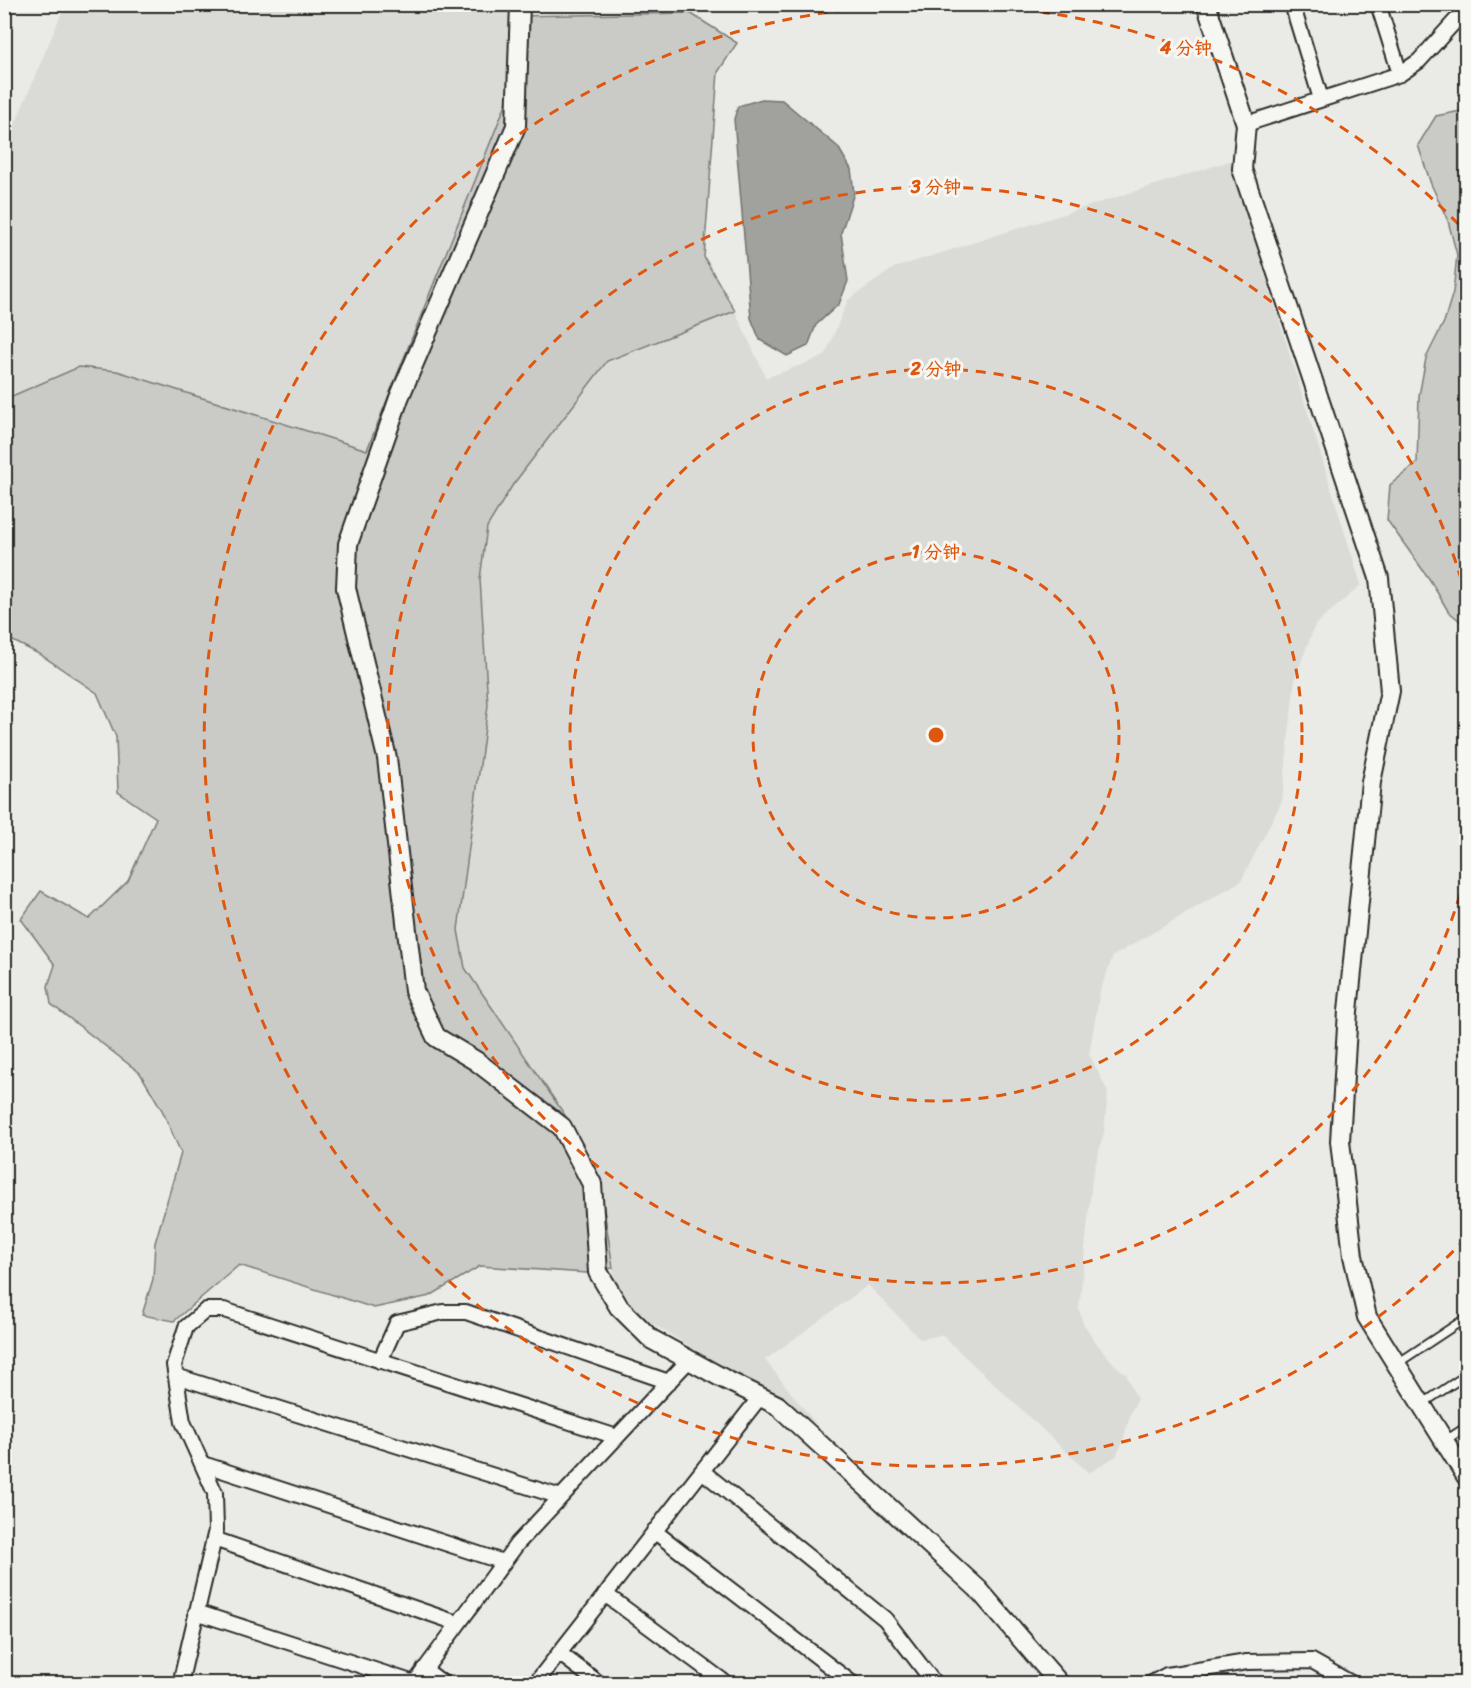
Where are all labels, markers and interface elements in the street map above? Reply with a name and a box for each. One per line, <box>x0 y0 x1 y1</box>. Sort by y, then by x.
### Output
text: 4 分钟 <box>1159 32 1212 64</box>
text: 3 分钟 <box>910 171 961 203</box>
text: 2 分钟 <box>909 353 962 385</box>
text: 1 分钟 <box>912 536 960 568</box>
centre of rings <box>926 725 946 745</box>

